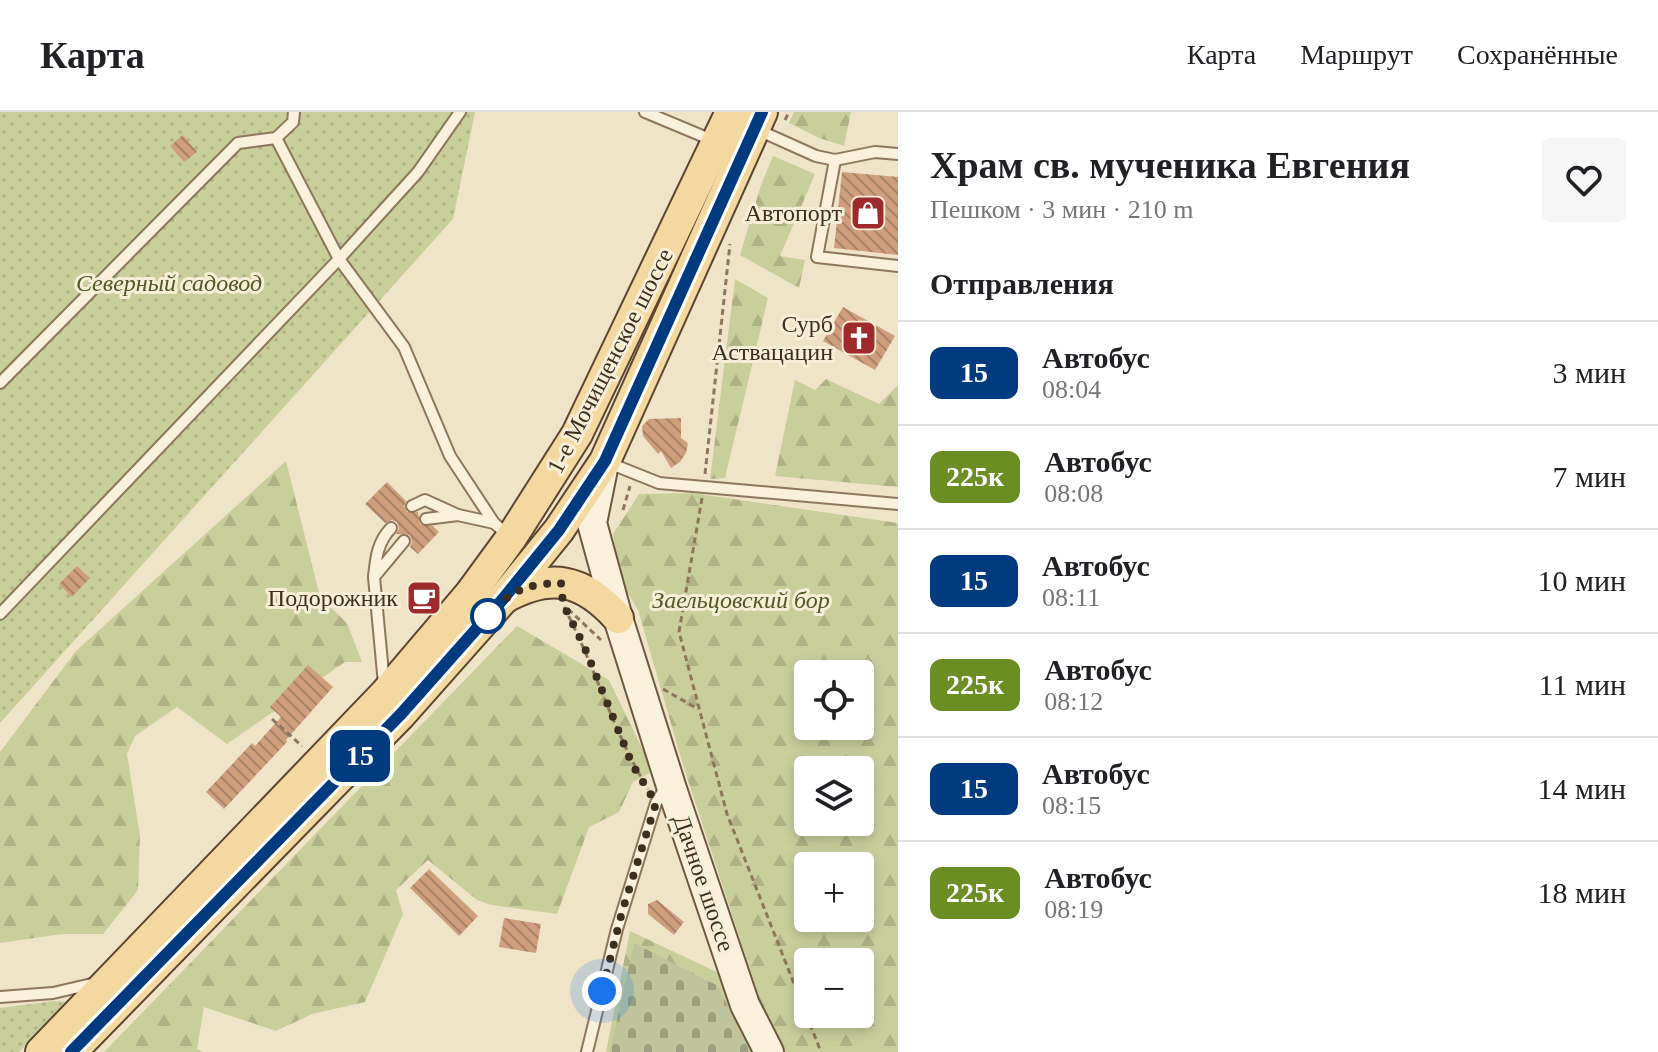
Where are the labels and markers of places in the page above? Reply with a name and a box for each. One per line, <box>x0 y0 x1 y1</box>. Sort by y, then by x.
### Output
shop icon: Автопорт <box>849 194 887 232</box>
place label: Автопорт <box>745 200 843 226</box>
place label: Сурб Аствацацин <box>711 311 833 365</box>
church icon: Сурб Аствацацин <box>840 319 878 357</box>
cafe icon: Подорожник <box>405 579 443 617</box>
place label: Подорожник <box>268 585 398 611</box>
unlabelled marker <box>471 599 505 633</box>

